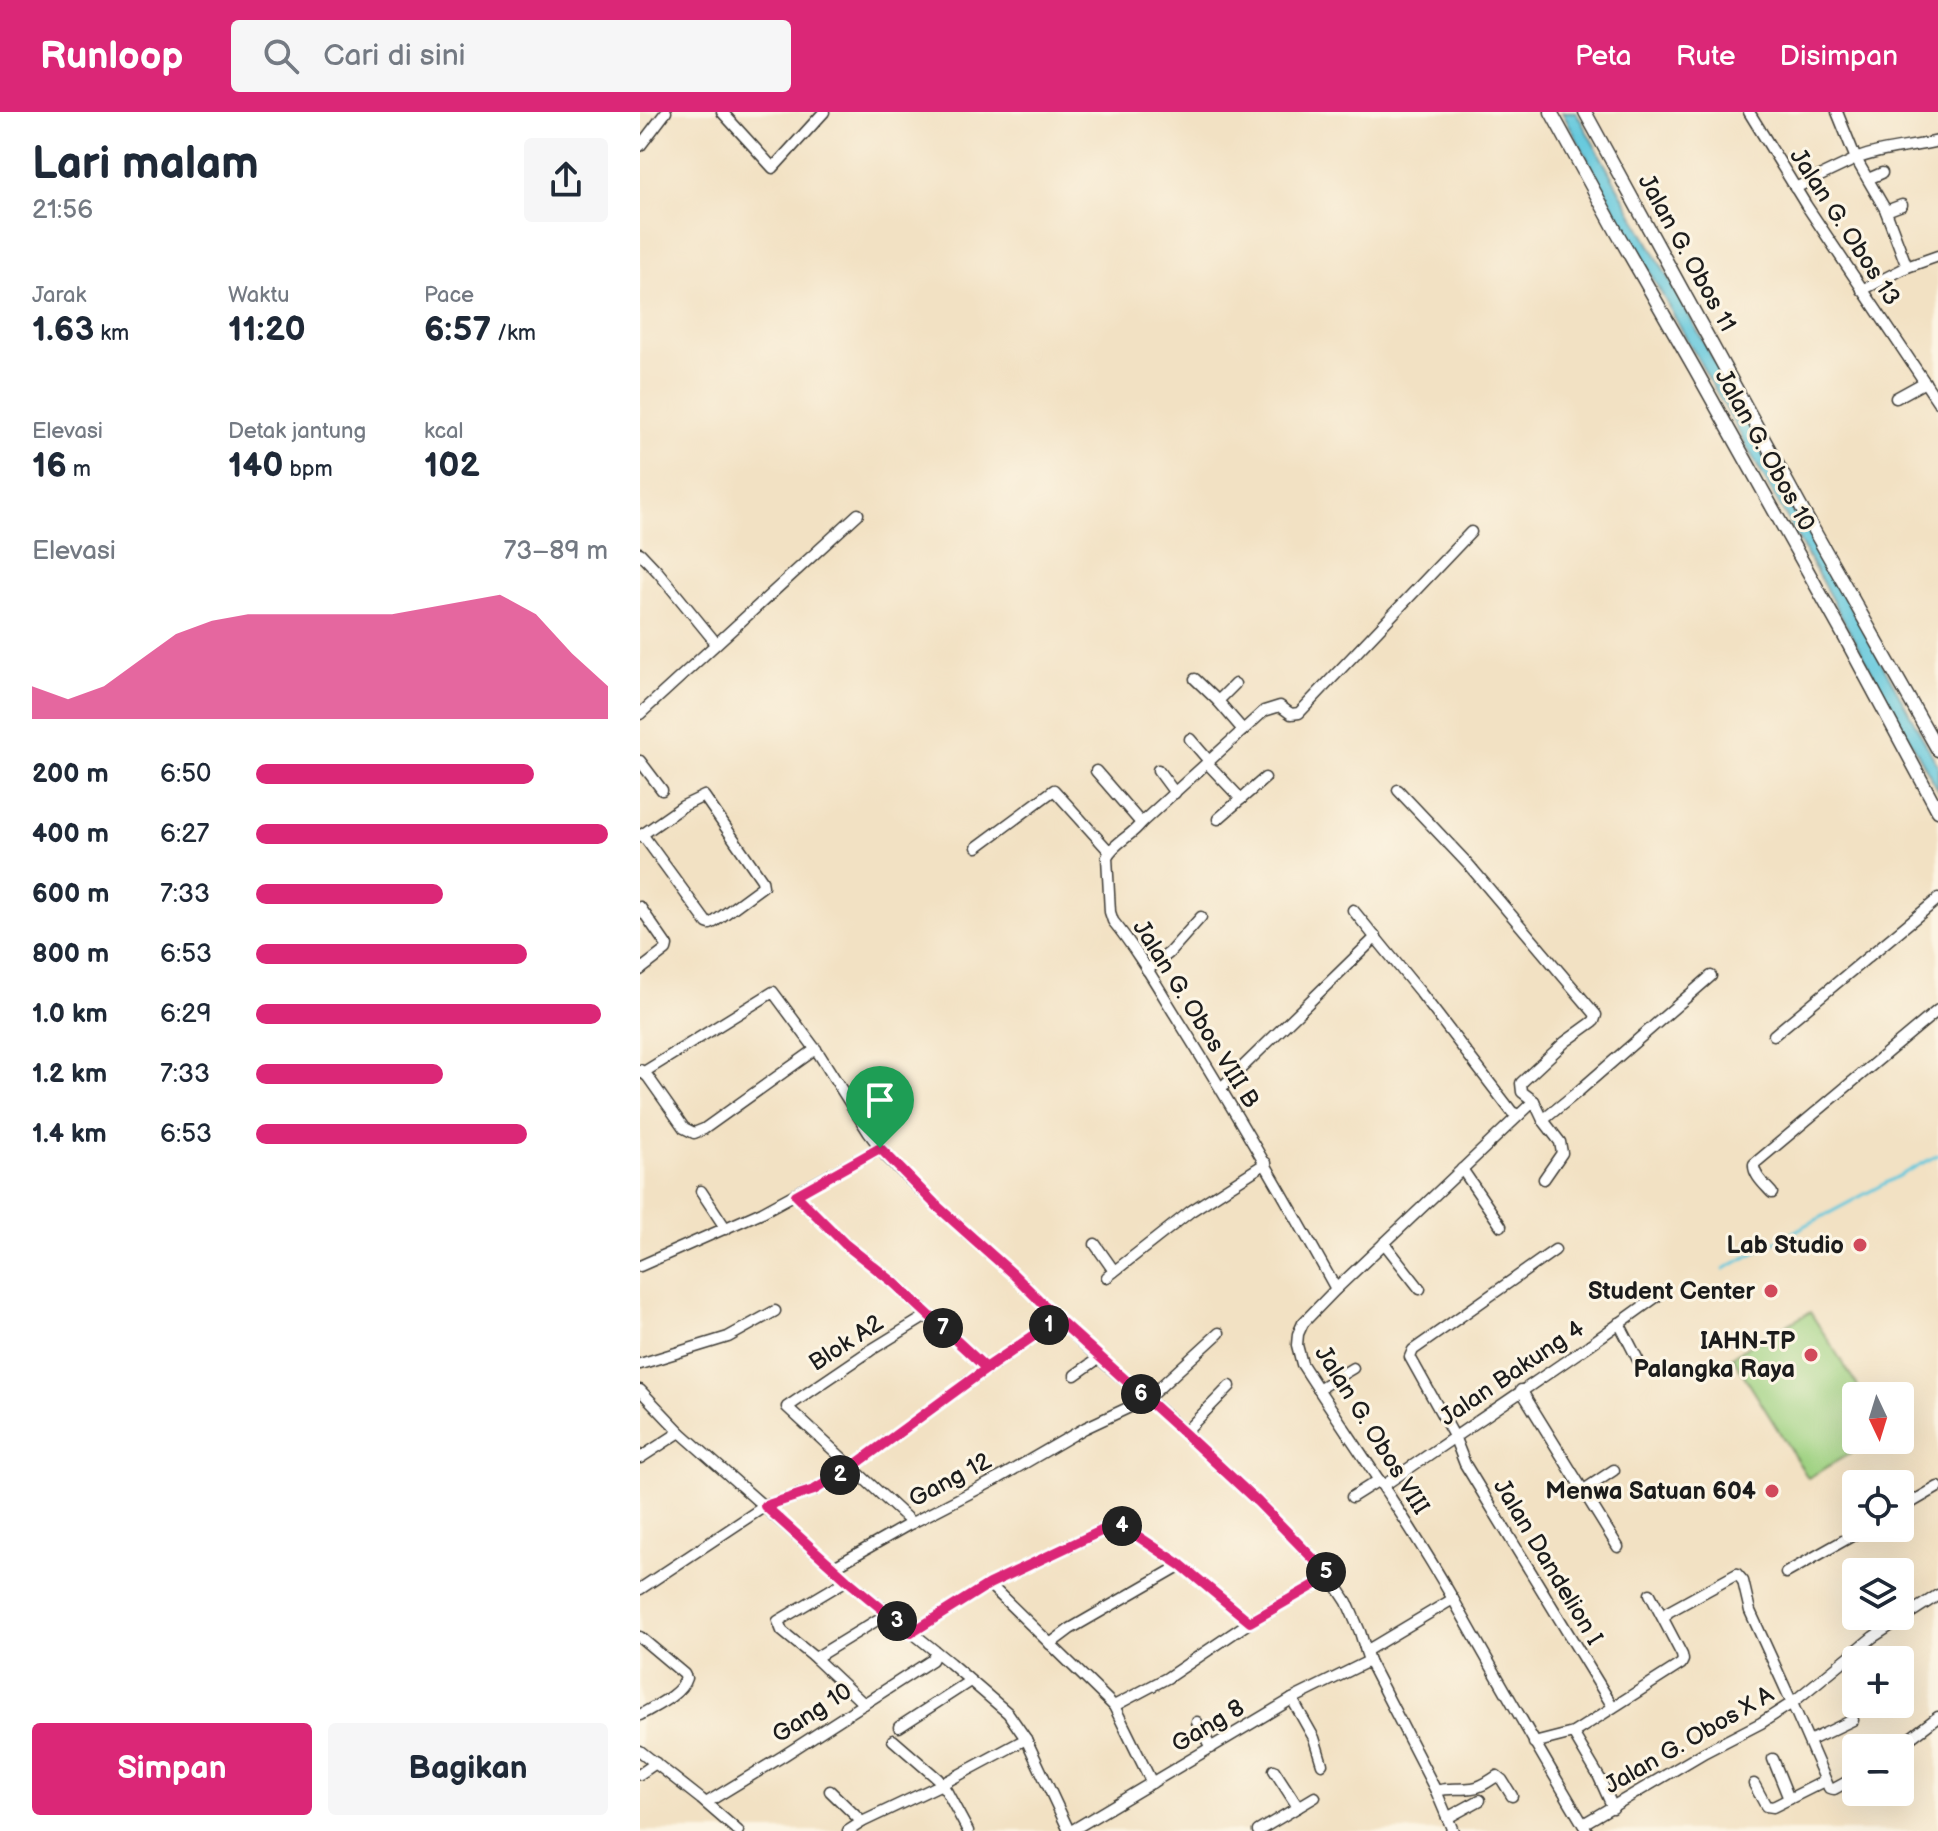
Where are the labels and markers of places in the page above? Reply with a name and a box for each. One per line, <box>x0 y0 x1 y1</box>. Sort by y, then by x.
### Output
pin <box>846 1066 914 1148</box>
place label: Lab Studio <box>1727 1231 1844 1260</box>
marker: Lab Studio <box>1851 1236 1869 1254</box>
place label: Student Center <box>1588 1277 1755 1306</box>
marker: Student Center <box>1762 1282 1780 1300</box>
pin: 1 <box>1029 1305 1069 1345</box>
pin: 7 <box>923 1308 963 1348</box>
place label: IAHN-TP Palangka Raya <box>1633 1327 1795 1384</box>
marker: IAHN-TP Palangka Raya <box>1802 1346 1820 1364</box>
pin: 6 <box>1121 1374 1161 1414</box>
pin: 2 <box>820 1455 860 1495</box>
place label: Menwa Satuan 604 <box>1545 1477 1756 1506</box>
marker: Menwa Satuan 604 <box>1763 1482 1781 1500</box>
pin: 4 <box>1102 1506 1142 1546</box>
pin: 5 <box>1306 1552 1346 1592</box>
pin: 3 <box>877 1601 917 1641</box>

